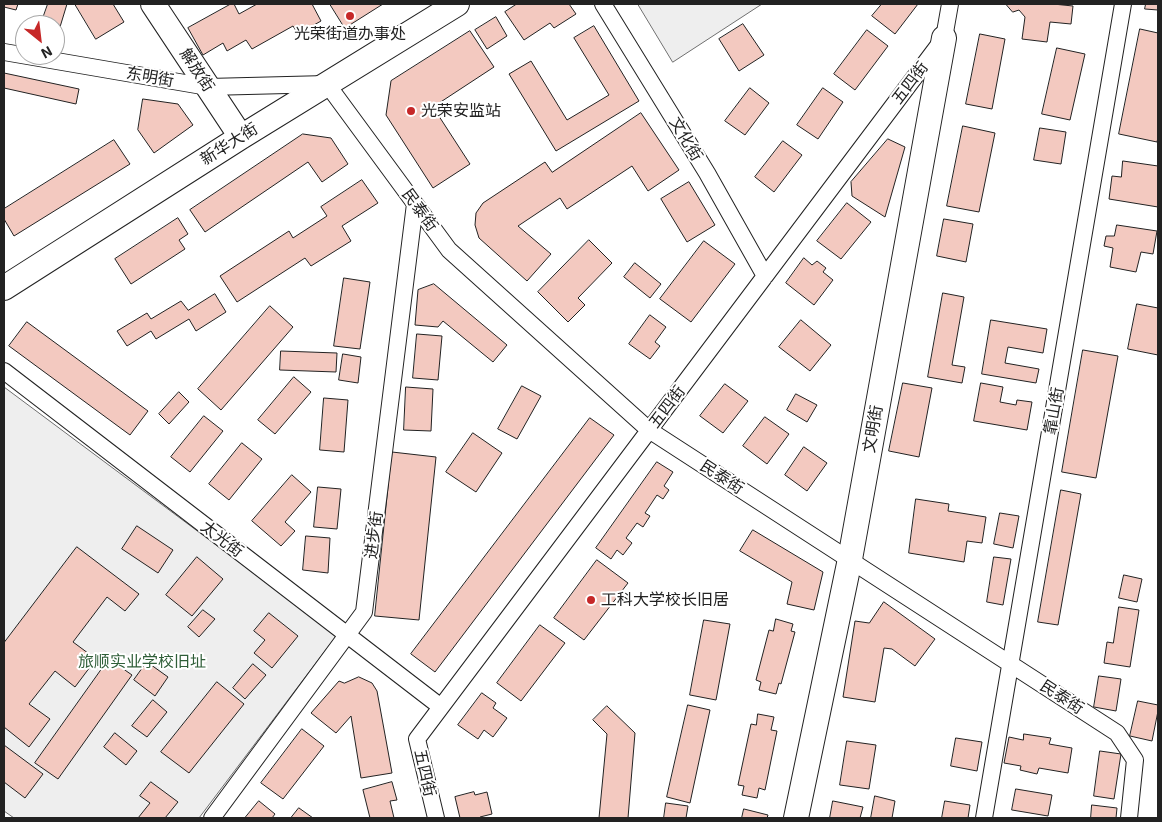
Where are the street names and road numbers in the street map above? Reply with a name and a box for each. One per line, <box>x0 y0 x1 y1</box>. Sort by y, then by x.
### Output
street label: 解放街 <box>176 45 218 95</box>
street label: 五四街 <box>888 58 932 108</box>
street label: 东明街 <box>125 63 175 91</box>
street label: 文化街 <box>665 113 707 165</box>
street label: 新华大街 <box>197 119 261 169</box>
street label: 民泰街 <box>398 185 442 235</box>
street label: 五四街 <box>645 382 689 432</box>
street label: 靠山街 <box>1040 386 1068 436</box>
street label: 文明街 <box>859 404 887 454</box>
street label: 民泰街 <box>697 456 747 498</box>
street label: 进步街 <box>362 510 386 560</box>
street label: 太光街 <box>197 517 247 561</box>
street label: 民泰街 <box>1037 676 1087 718</box>
street label: 五四街 <box>410 747 440 799</box>

